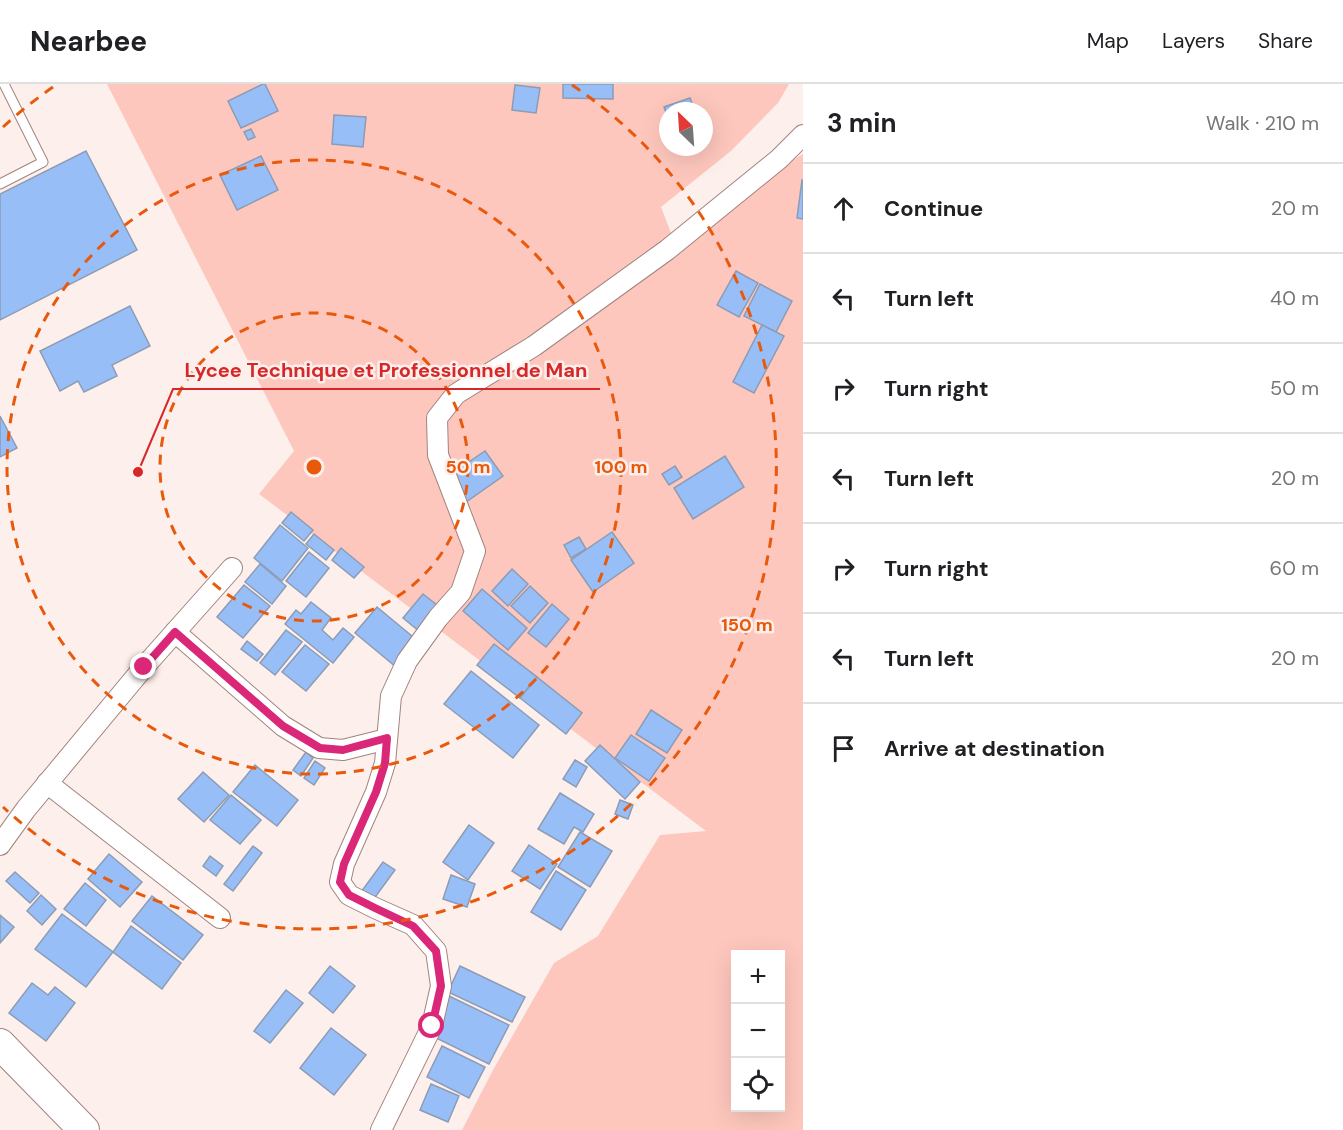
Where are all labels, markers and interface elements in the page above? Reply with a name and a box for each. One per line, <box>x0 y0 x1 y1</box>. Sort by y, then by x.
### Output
text: Nearbee <box>30 23 147 60</box>
text: Map <box>1087 27 1129 55</box>
text: Layers <box>1162 27 1225 55</box>
text: Share <box>1258 27 1313 55</box>
north arrow <box>659 102 713 156</box>
text: 3 min <box>827 106 896 140</box>
text: Walk · 210 m <box>1206 110 1319 136</box>
icon: ahead <box>827 192 860 225</box>
text: Continue <box>884 194 983 223</box>
text: 20 m <box>1271 195 1319 221</box>
icon: left <box>827 282 860 315</box>
text: Turn left <box>884 284 974 313</box>
text: 40 m <box>1270 285 1319 311</box>
callout: Lycee Technique et Professionnel de Man <box>173 351 600 389</box>
text: Lycee Technique et Professionnel de Man <box>185 357 587 383</box>
icon: right <box>827 372 860 405</box>
text: Turn right <box>884 374 989 403</box>
text: 50 m <box>1270 375 1319 401</box>
text: 50 m <box>445 455 491 479</box>
text: 100 m <box>594 455 648 479</box>
centre of rings <box>304 457 324 477</box>
icon: left <box>827 462 860 495</box>
text: Turn left <box>884 464 974 493</box>
text: 20 m <box>1271 465 1319 491</box>
icon: right <box>827 552 860 585</box>
text: Turn right <box>884 554 989 583</box>
text: 60 m <box>1270 555 1319 581</box>
text: 150 m <box>721 613 773 637</box>
icon: left <box>827 642 860 675</box>
text: Turn left <box>884 644 974 673</box>
text: 20 m <box>1271 645 1319 671</box>
route end <box>130 653 156 679</box>
icon: arrive <box>827 732 860 765</box>
text: Arrive at destination <box>884 734 1105 763</box>
map controls <box>731 950 785 1112</box>
button: + <box>731 950 785 1004</box>
button: − <box>731 1004 785 1058</box>
route start <box>418 1012 444 1038</box>
button: locate <box>731 1058 785 1112</box>

